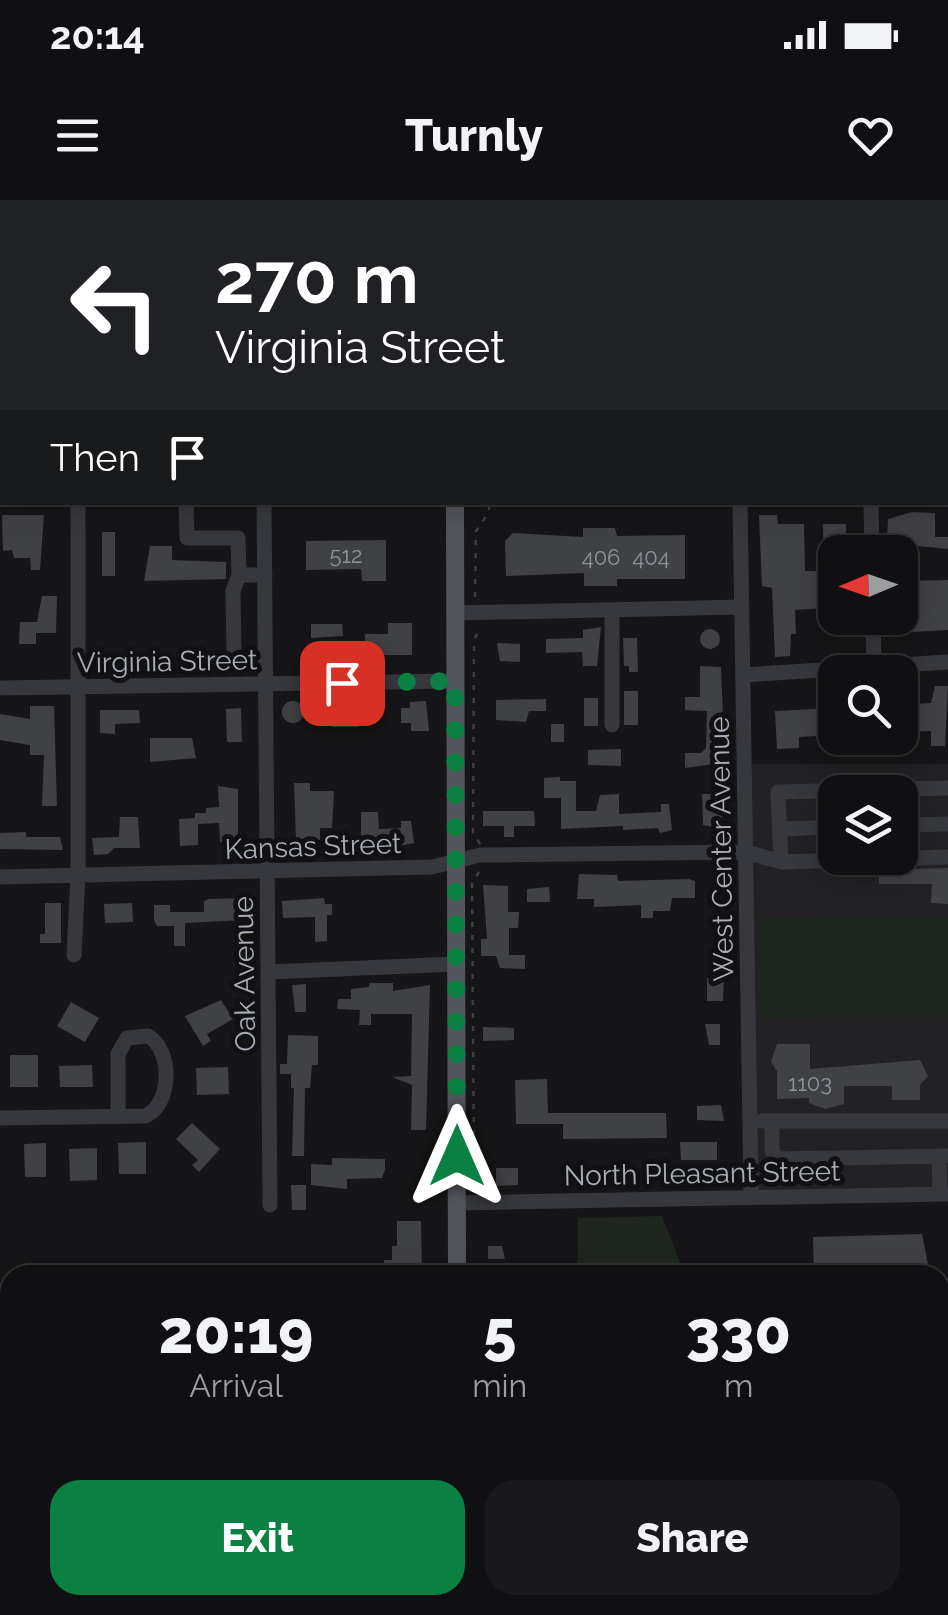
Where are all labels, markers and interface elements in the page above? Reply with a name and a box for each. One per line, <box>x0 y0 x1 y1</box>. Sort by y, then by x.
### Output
text: 20:14 <box>50 13 145 58</box>
icon: menu <box>50 108 105 163</box>
icon: heart <box>843 108 898 163</box>
text: Turnly <box>405 109 543 162</box>
text: 270 m <box>215 237 419 319</box>
icon: left <box>50 240 180 370</box>
text: Virginia Street <box>215 321 505 374</box>
icon: arrive <box>160 430 215 485</box>
text: Then <box>50 435 140 480</box>
north arrow <box>818 535 918 635</box>
map controls <box>818 535 918 875</box>
house number: 512 <box>330 542 362 568</box>
house number: 406 <box>582 544 620 570</box>
house number: 404 <box>632 544 670 570</box>
pin <box>300 641 385 726</box>
street label: Virginia Street <box>77 643 258 680</box>
button: search <box>818 655 918 755</box>
icon: arrive <box>315 656 370 711</box>
street label: West Center Avenue <box>703 716 740 982</box>
button: layers <box>818 775 918 875</box>
street label: Kansas Street <box>224 827 402 866</box>
street label: Oak Avenue <box>227 896 262 1052</box>
house number: 1103 <box>788 1070 832 1096</box>
position arrow <box>405 1104 509 1208</box>
street label: North Pleasant Street <box>563 1155 841 1192</box>
text: 20:19 <box>159 1297 313 1367</box>
text: 5 <box>483 1297 516 1367</box>
text: 330 <box>686 1297 791 1367</box>
text: Arrival <box>189 1367 283 1404</box>
text: min <box>472 1367 527 1404</box>
text: m <box>724 1367 753 1404</box>
button: Exit <box>50 1480 465 1595</box>
button: Share <box>485 1480 900 1595</box>

